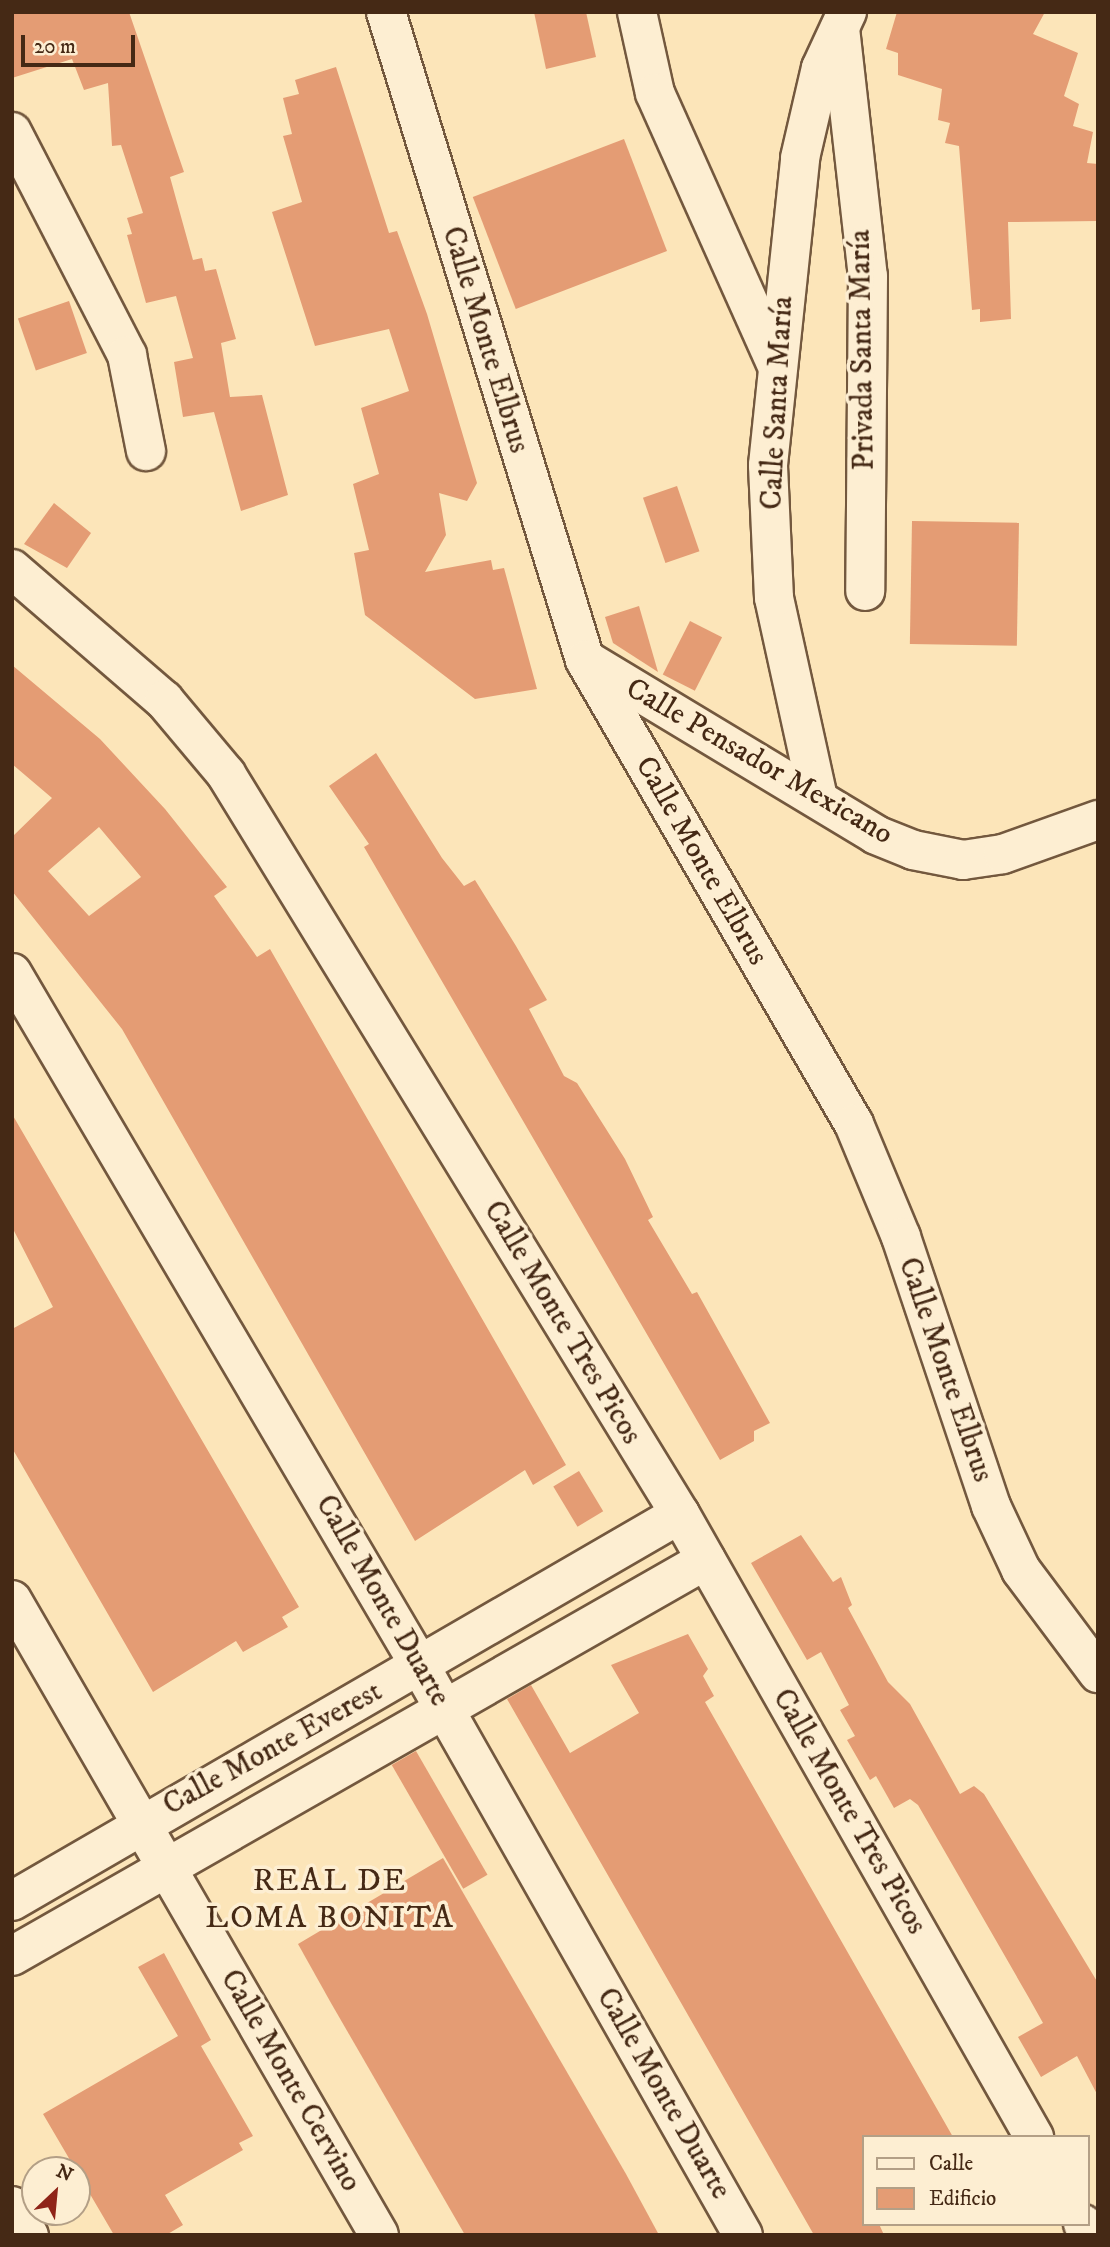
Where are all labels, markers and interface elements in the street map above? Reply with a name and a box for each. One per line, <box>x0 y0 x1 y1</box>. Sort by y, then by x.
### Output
scale bar <box>24 21 138 65</box>
text: 20 m <box>34 34 76 60</box>
street label: Calle Monte Elbrus <box>433 222 537 458</box>
street label: Privada Santa María <box>843 229 883 471</box>
street label: Calle Santa María <box>754 295 802 511</box>
street label: Calle Pensador Mexicano <box>619 671 899 853</box>
street label: Calle Monte Elbrus <box>627 750 775 972</box>
street label: Calle Monte Tres Picos <box>475 1195 649 1451</box>
street label: Calle Monte Elbrus <box>890 1253 1000 1487</box>
street label: Calle Monte Duarte <box>307 1489 457 1713</box>
street label: Calle Monte Everest <box>157 1674 389 1824</box>
street label: Calle Monte Tres Picos <box>764 1683 934 1941</box>
district label: REAL DE LOMA BONITA <box>207 1863 453 1938</box>
street label: Calle Monte Cervino <box>212 1964 368 2198</box>
street label: Calle Monte Duarte <box>588 1982 738 2206</box>
legend <box>862 2135 1089 2226</box>
text: Calle <box>929 2151 973 2177</box>
north arrow <box>21 2156 91 2226</box>
text: N <box>52 2160 77 2187</box>
text: Edificio <box>929 2186 996 2212</box>

